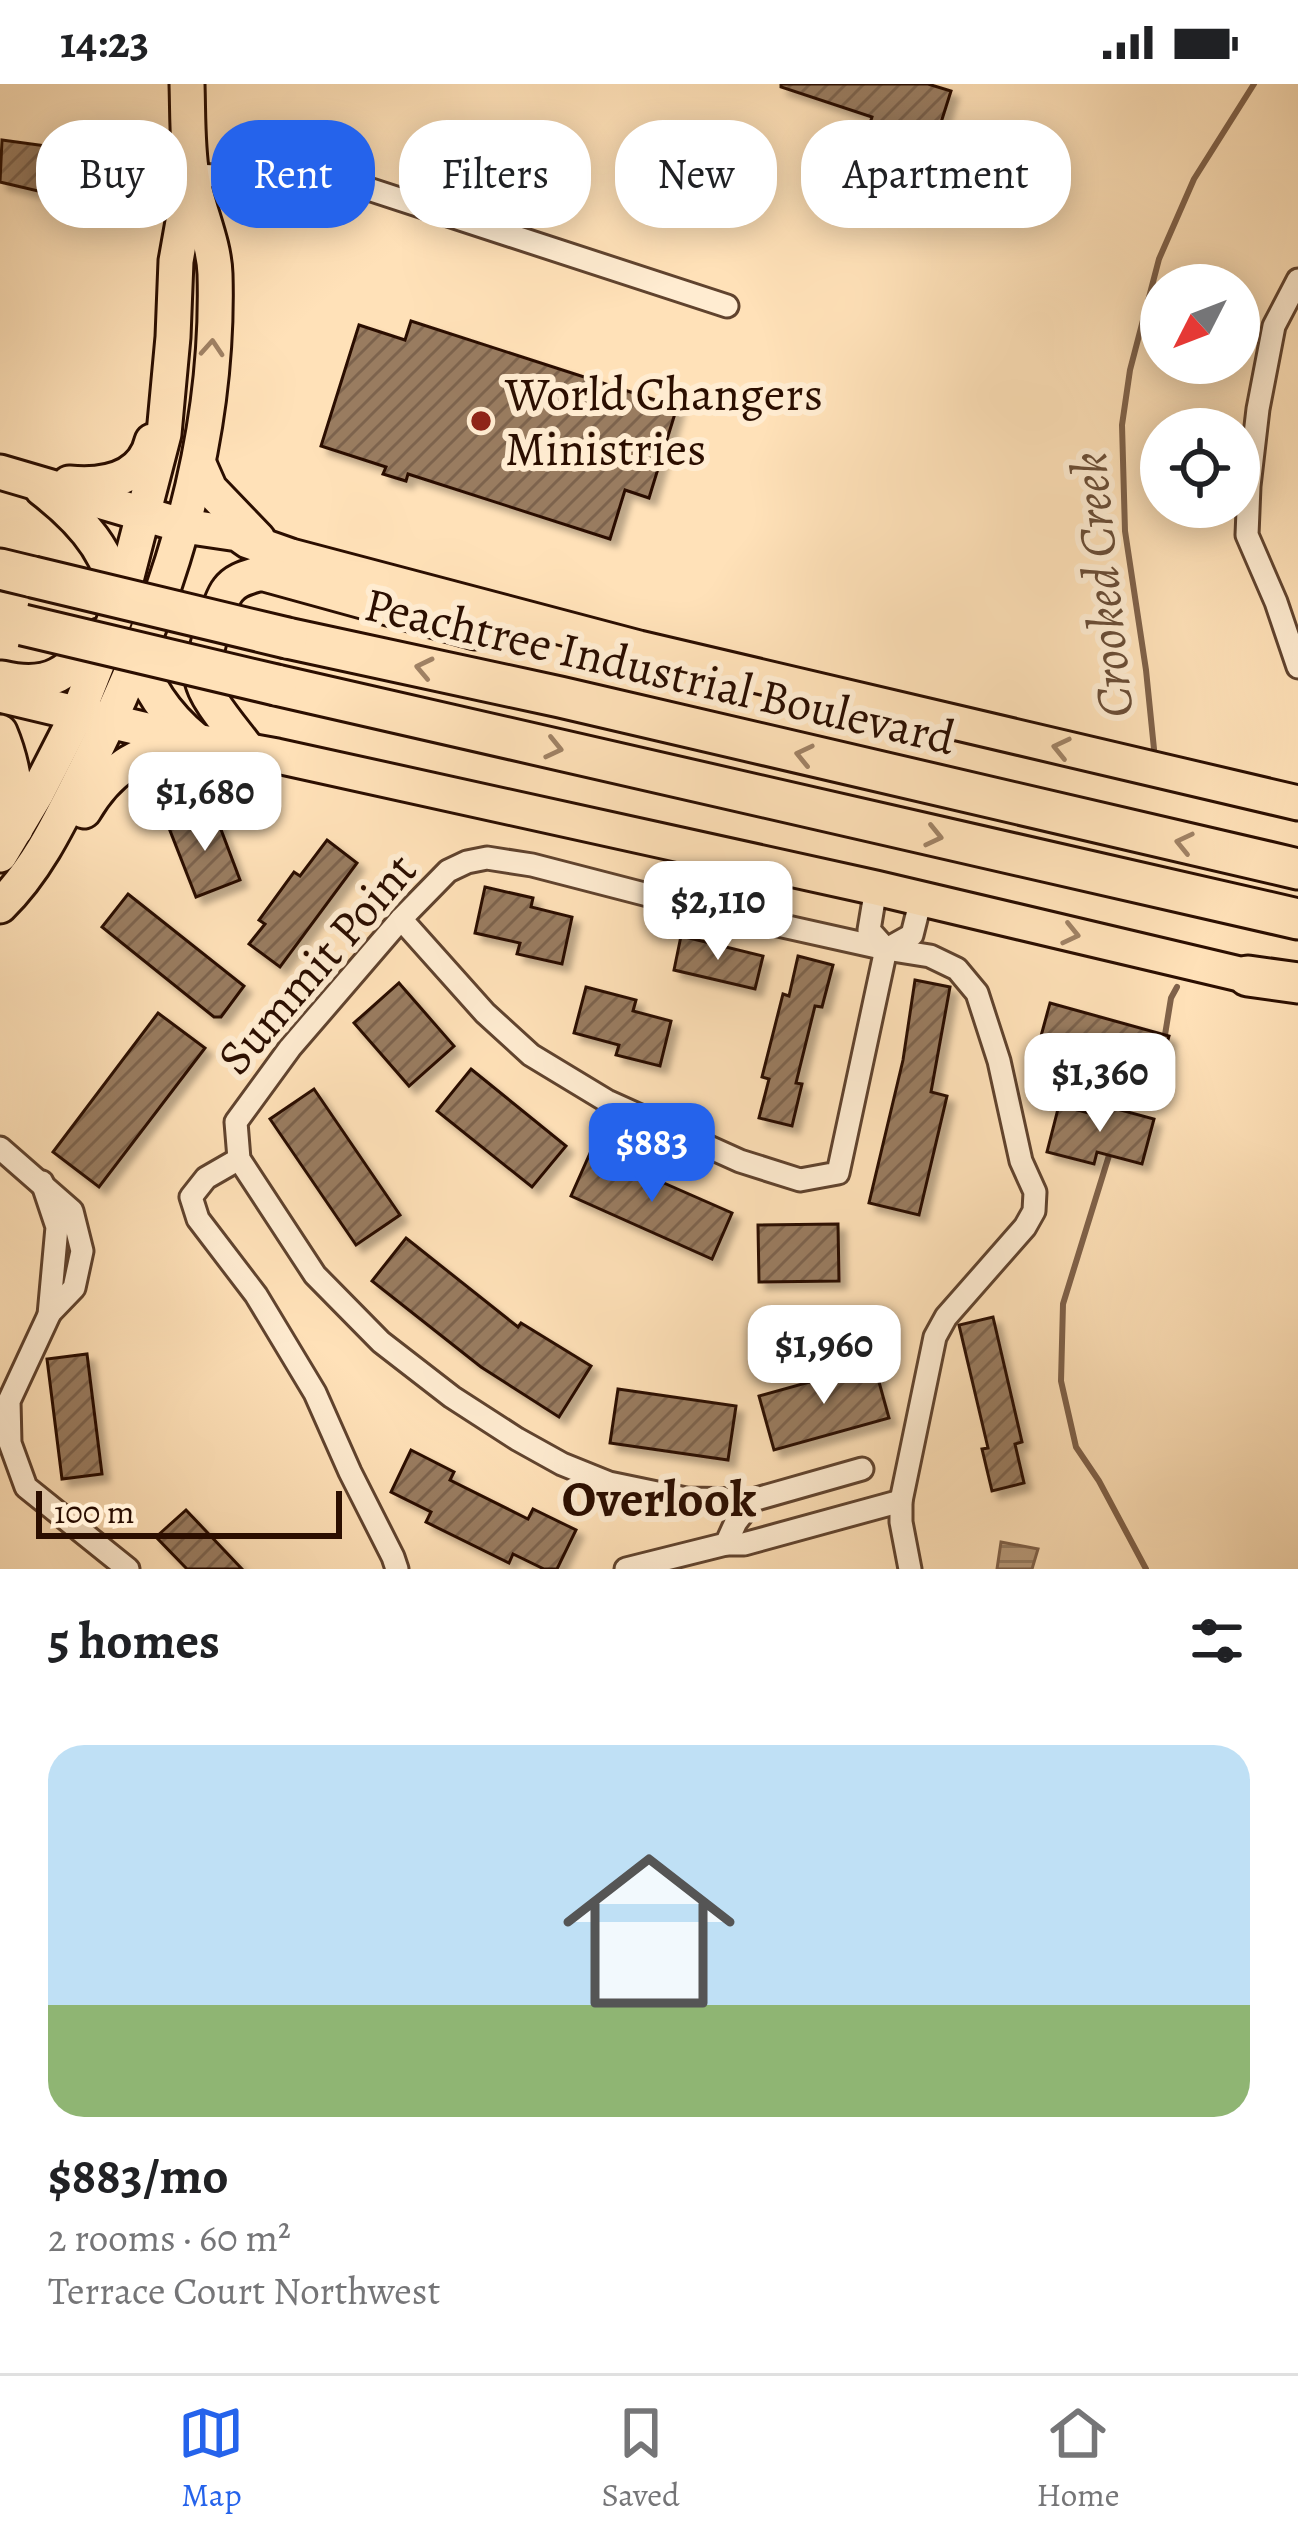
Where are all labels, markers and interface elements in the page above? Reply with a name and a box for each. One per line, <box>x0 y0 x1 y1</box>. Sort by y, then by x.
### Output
text: 14:23 <box>60 11 149 73</box>
chip: Buy <box>36 120 187 228</box>
chip: Rent <box>211 120 375 228</box>
chip: Filters <box>399 120 591 228</box>
chip: New <box>615 120 777 228</box>
chip: Apartment <box>801 120 1071 228</box>
north arrow <box>1140 264 1260 384</box>
map controls <box>1140 264 1260 528</box>
one-way arrow <box>199 338 225 357</box>
place label: World Changers Ministries <box>504 361 823 482</box>
marker: World Changers Ministries <box>468 408 494 434</box>
button: locate <box>1140 408 1260 528</box>
water label: Crooked Creek <box>1053 449 1151 721</box>
street label: Peachtree Industrial Boulevard <box>358 571 962 771</box>
one-way arrow <box>414 656 434 681</box>
one-way arrow <box>544 734 564 759</box>
one-way arrow <box>1052 737 1072 762</box>
one-way arrow <box>795 743 815 768</box>
pin: $1,680 <box>107 752 303 854</box>
text: $1,680 <box>155 764 255 817</box>
one-way arrow <box>924 822 944 847</box>
one-way arrow <box>1174 832 1194 857</box>
street label: Summit Point <box>202 839 432 1089</box>
pin: $2,110 <box>620 861 816 963</box>
text: $2,110 <box>670 873 766 926</box>
one-way arrow <box>1061 920 1081 945</box>
pin: $1,360 <box>1002 1033 1198 1135</box>
text: $1,360 <box>1051 1045 1149 1098</box>
pin: $883 <box>581 1103 723 1205</box>
text: $883 <box>616 1115 688 1168</box>
pin: $1,960 <box>726 1305 922 1407</box>
text: $1,960 <box>775 1317 873 1370</box>
district label: Overlook <box>562 1464 757 1534</box>
scale bar <box>36 1485 342 1538</box>
text: 100 m <box>54 1489 134 1534</box>
text: 5 homes <box>48 1606 220 1676</box>
icon: filters <box>1184 1608 1250 1674</box>
icon: home <box>541 1823 757 2039</box>
text: $883/mo <box>48 2141 229 2211</box>
text: 2 rooms · 60 m² <box>48 2211 291 2264</box>
text: Terrace Court Northwest <box>48 2264 440 2317</box>
tab: Map <box>178 2400 244 2517</box>
tab: Saved <box>601 2400 680 2517</box>
tab: Home <box>1037 2400 1120 2517</box>

